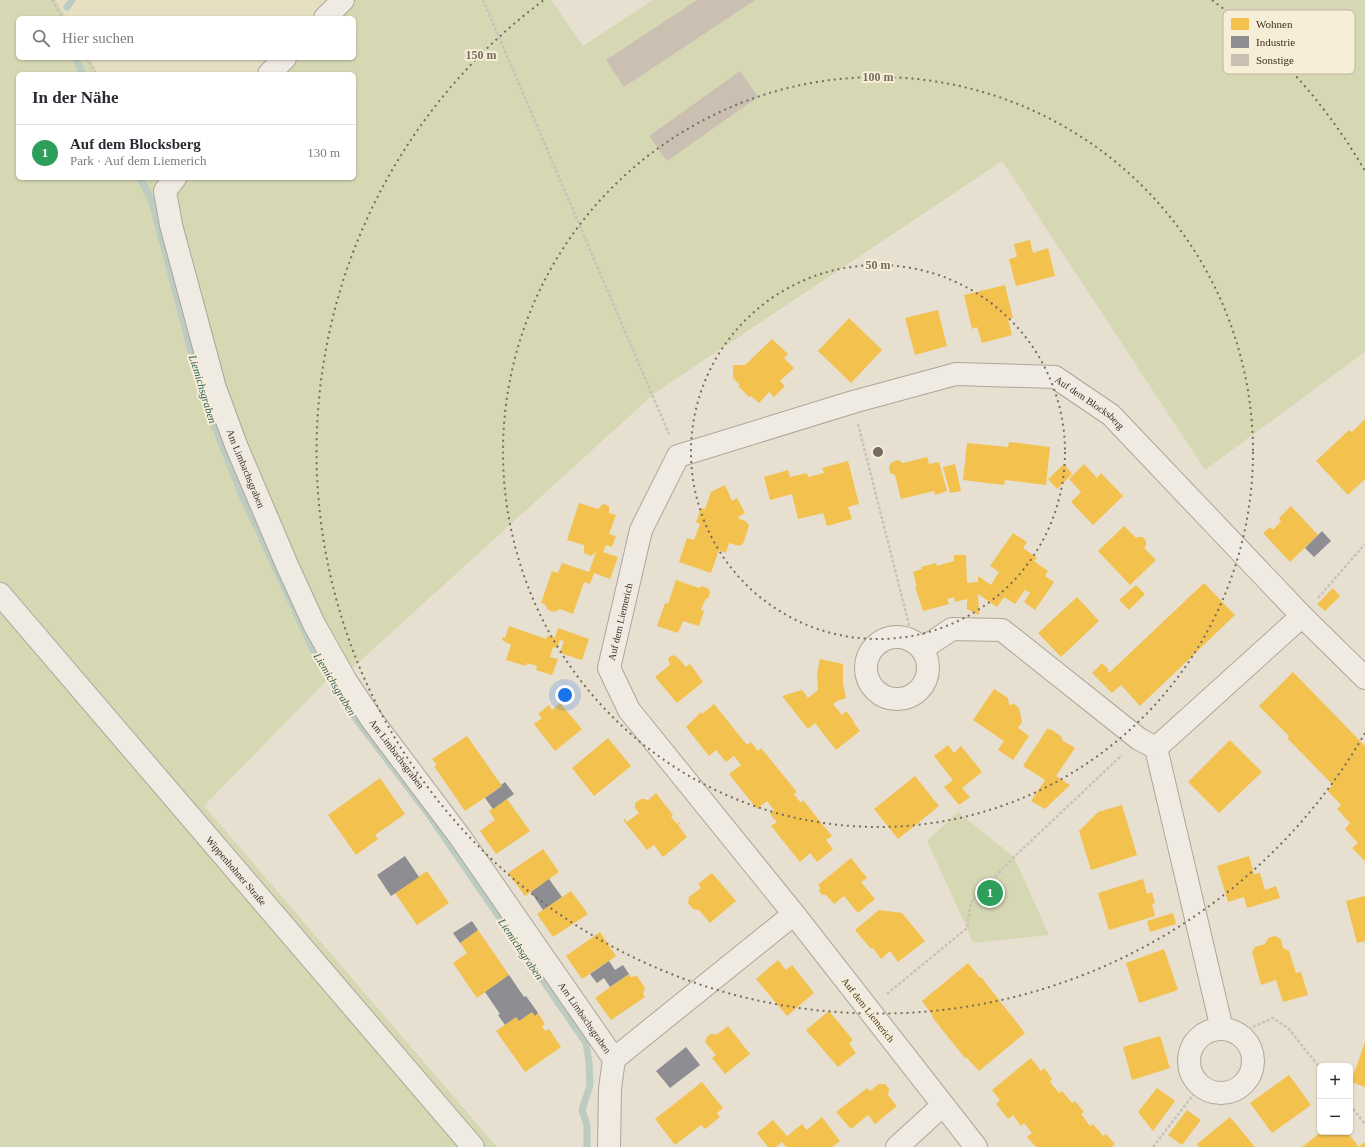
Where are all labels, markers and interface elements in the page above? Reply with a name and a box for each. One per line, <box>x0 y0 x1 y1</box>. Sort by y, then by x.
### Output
legend <box>1223 10 1355 74</box>
search box <box>16 16 356 60</box>
text: Wohnen <box>1256 18 1293 30</box>
icon: search <box>30 27 52 49</box>
text: Hier suchen <box>62 30 134 46</box>
text: Industrie <box>1256 36 1295 48</box>
text: 150 m <box>466 48 497 62</box>
text: Sonstige <box>1256 54 1294 66</box>
text: 100 m <box>863 70 894 84</box>
text: In der Nähe <box>32 88 119 107</box>
text: Auf dem Blocksberg <box>70 136 201 152</box>
text: 1 <box>42 145 48 160</box>
text: 130 m <box>307 145 340 160</box>
text: Park · Auf dem Liemerich <box>70 153 206 168</box>
text: 50 m <box>866 258 891 272</box>
water label: Liemichsgraben <box>187 352 219 425</box>
street label: Auf dem Blocksberg <box>1053 373 1127 431</box>
street label: Am Limbachsgraben <box>225 427 268 509</box>
centre of rings <box>871 445 885 459</box>
street label: Auf dem Liemerich <box>605 582 634 661</box>
water label: Liemichsgraben <box>311 650 359 718</box>
your location <box>555 685 575 705</box>
street label: Am Limbachsgraben <box>368 717 427 791</box>
street label: Wippenhohner Straße <box>204 834 269 908</box>
pin: 1 <box>977 878 1003 908</box>
water label: Liemichsgraben <box>496 915 546 982</box>
street label: Auf dem Liemerich <box>839 976 897 1044</box>
street label: Am Limbachsgraben <box>557 980 614 1055</box>
map controls <box>1317 1063 1353 1135</box>
button: + <box>1317 1063 1353 1099</box>
button: − <box>1317 1099 1353 1135</box>

